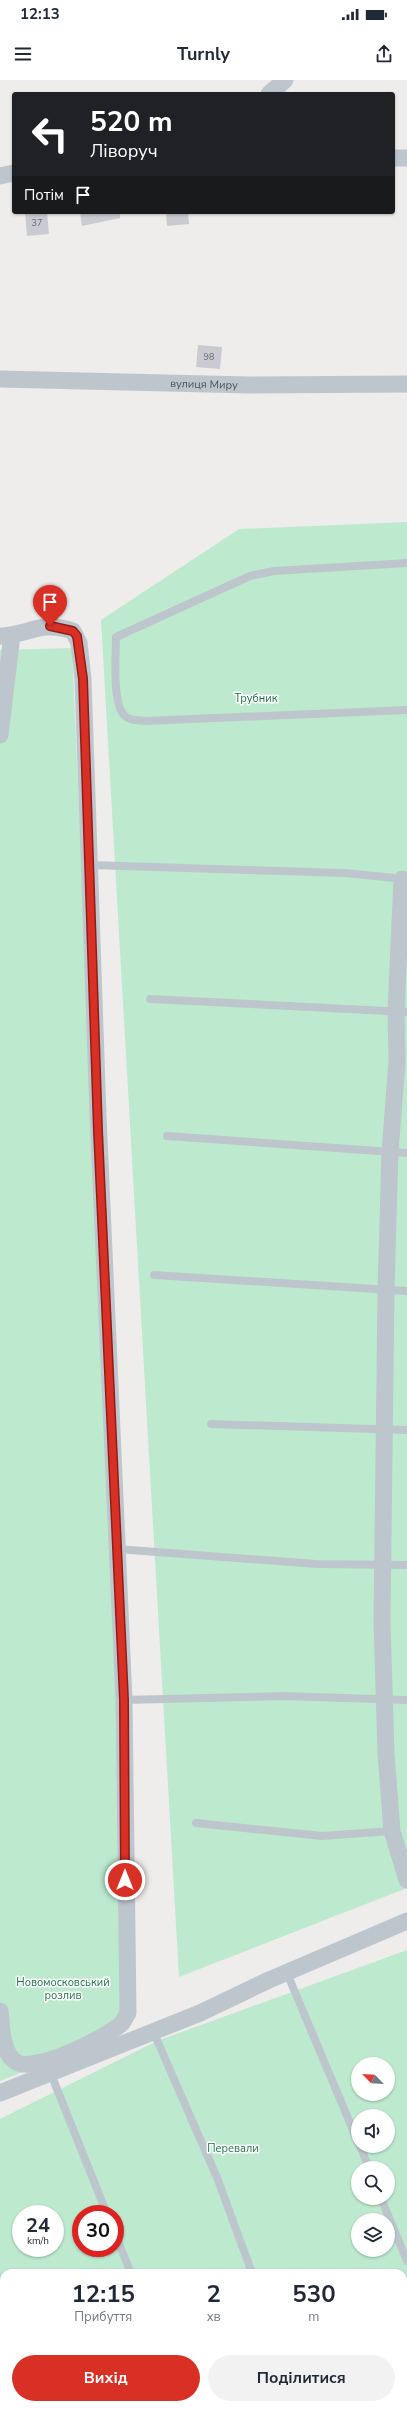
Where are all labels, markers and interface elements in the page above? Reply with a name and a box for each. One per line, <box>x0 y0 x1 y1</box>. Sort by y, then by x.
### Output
text: 12:13 <box>20 4 60 24</box>
text: Turnly <box>177 42 230 66</box>
icon: menu <box>12 43 34 65</box>
icon: share <box>373 43 395 65</box>
text: 520 m <box>90 103 173 141</box>
icon: left <box>24 108 76 160</box>
text: Ліворуч <box>90 139 158 163</box>
icon: arrive <box>72 184 94 206</box>
text: Потім <box>24 185 64 205</box>
house number: 37 <box>32 217 42 229</box>
house number: 98 <box>204 351 214 363</box>
street label: вулиця Миру <box>170 376 238 392</box>
pin <box>33 585 67 626</box>
icon: arrive <box>39 591 61 613</box>
park label: Трубник <box>235 691 278 706</box>
position arrow <box>104 1859 146 1901</box>
park label: Новомосковський розлив <box>16 1975 110 2003</box>
north arrow <box>351 2057 395 2101</box>
map controls <box>351 2057 395 2257</box>
button: sound <box>351 2109 395 2153</box>
park label: Перевали <box>207 2141 259 2156</box>
button: search <box>351 2161 395 2205</box>
speed limit sign: 30 <box>72 2205 124 2257</box>
text: 24 <box>26 2212 50 2239</box>
button: layers <box>351 2213 395 2257</box>
text: km/h <box>27 2234 49 2248</box>
text: 12:15 <box>71 2278 135 2310</box>
text: 2 <box>206 2278 221 2310</box>
text: 530 <box>292 2278 336 2310</box>
text: Прибуття <box>74 2308 132 2326</box>
text: хв <box>207 2308 221 2326</box>
text: m <box>308 2308 320 2326</box>
button: Вихід <box>12 2355 200 2401</box>
button: Поділитися <box>208 2355 395 2401</box>

